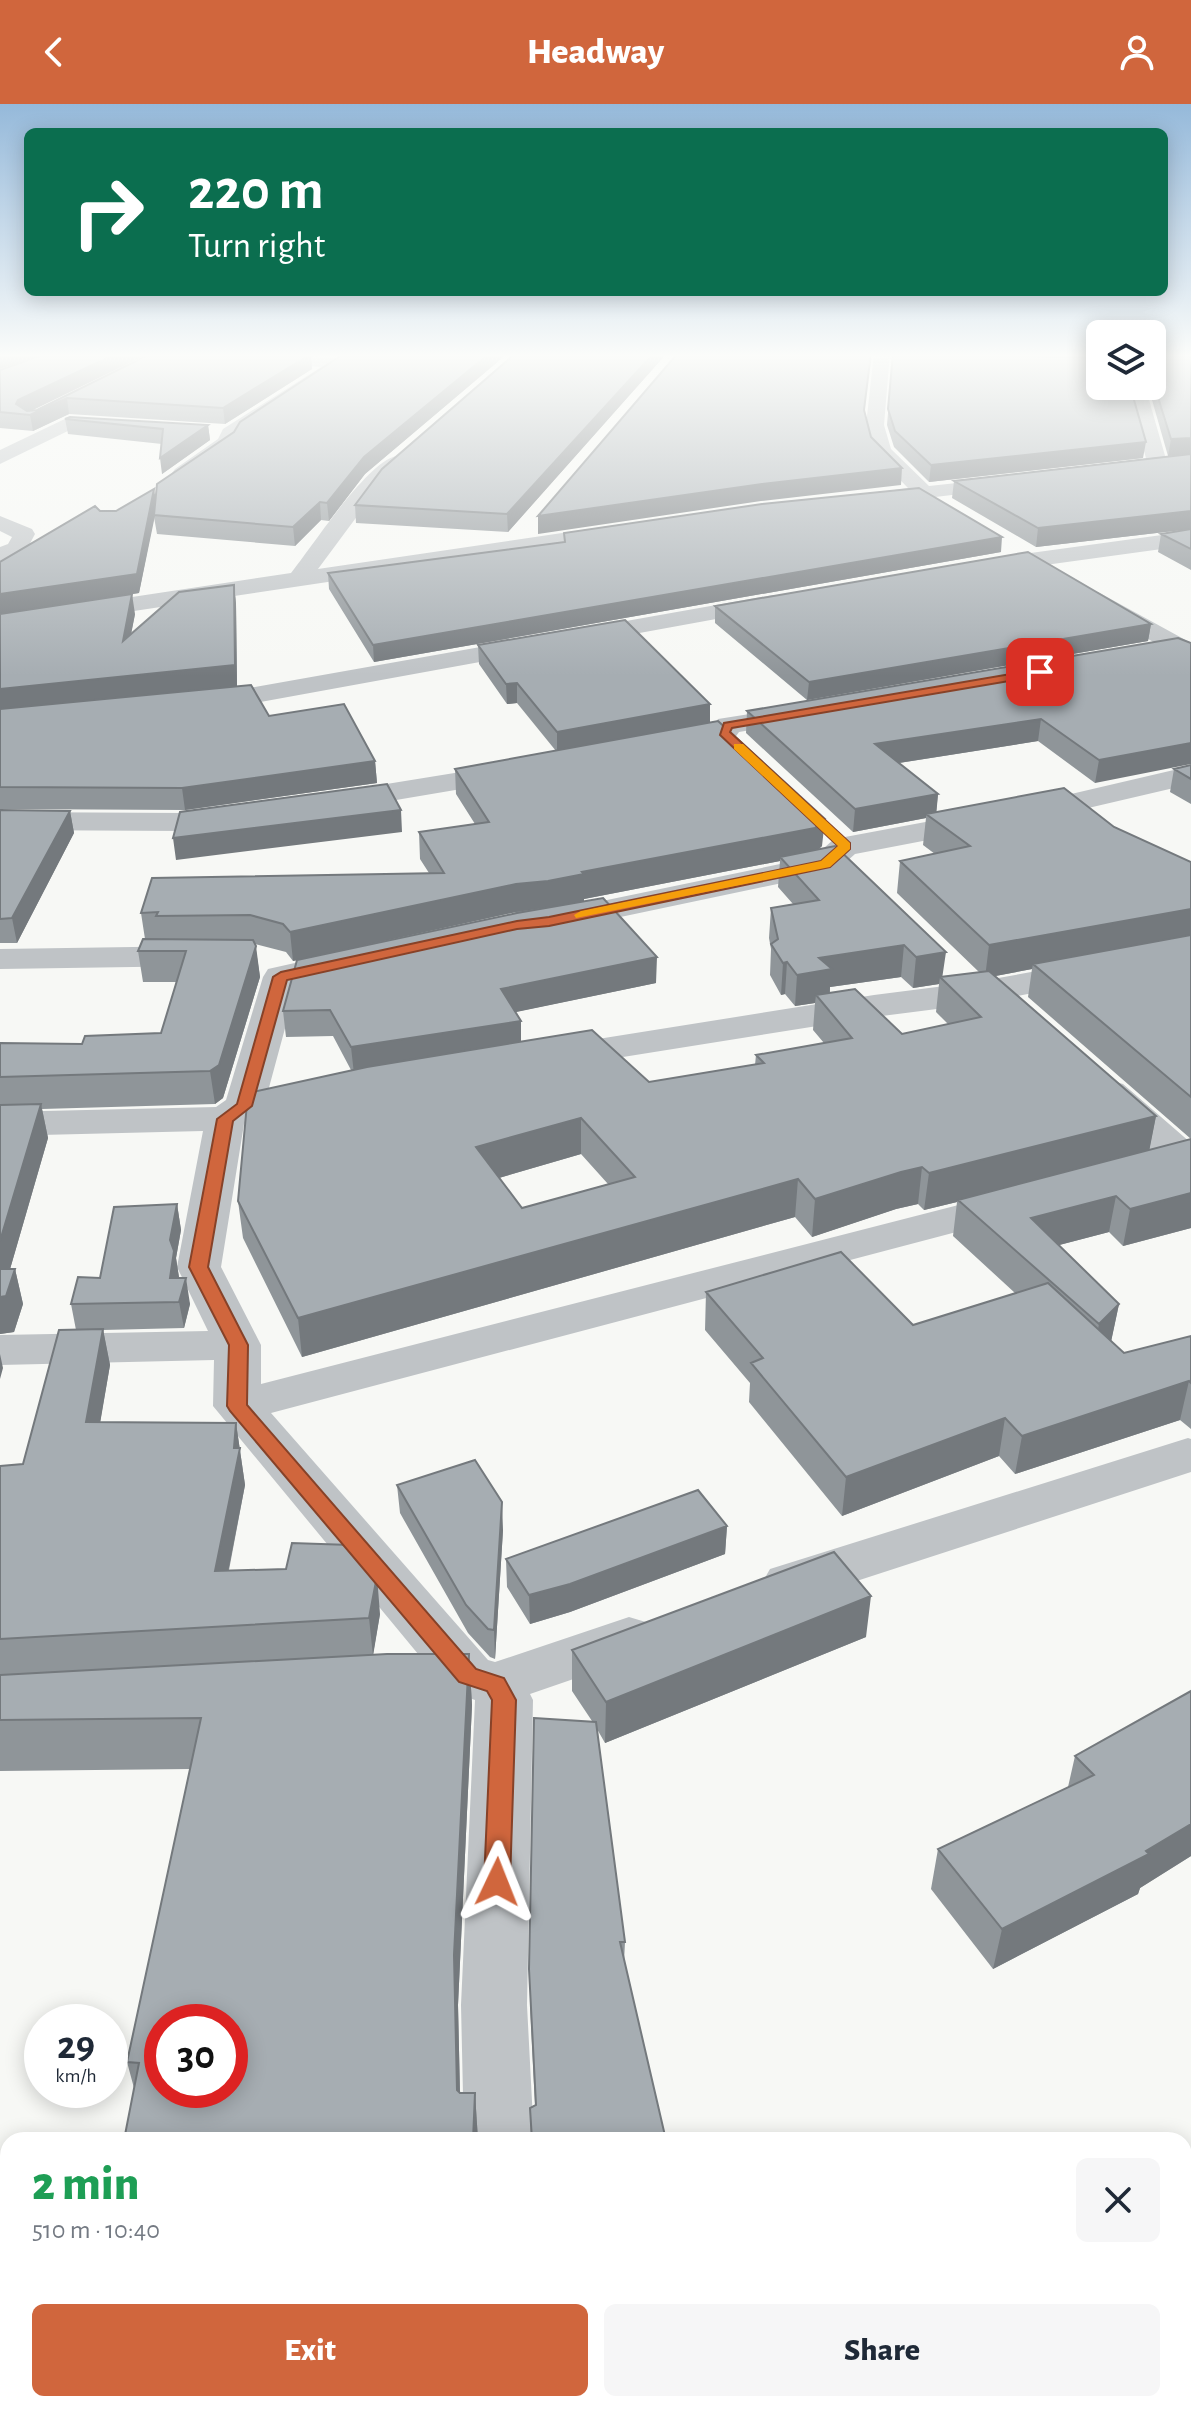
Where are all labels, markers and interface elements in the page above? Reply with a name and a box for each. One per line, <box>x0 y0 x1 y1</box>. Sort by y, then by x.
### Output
icon: back <box>32 30 76 74</box>
icon: person <box>1115 30 1159 74</box>
text: Headway <box>527 34 664 70</box>
icon: right <box>56 160 160 264</box>
text: 220 m <box>188 163 324 219</box>
text: Turn right <box>188 228 325 264</box>
map controls <box>1086 320 1166 400</box>
button: layers <box>1086 320 1166 400</box>
pin <box>1006 638 1074 706</box>
icon: arrive <box>1018 650 1062 694</box>
position arrow <box>455 1840 539 1924</box>
speed limit sign: 30 <box>144 2004 248 2108</box>
text: 29 <box>57 2026 95 2066</box>
text: km/h <box>55 2066 97 2086</box>
button: close <box>1076 2158 1160 2242</box>
text: 2 min <box>32 2161 140 2209</box>
text: 510 m · 10:40 <box>32 2217 160 2243</box>
button: Exit <box>32 2304 588 2396</box>
button: Share <box>604 2304 1160 2396</box>

